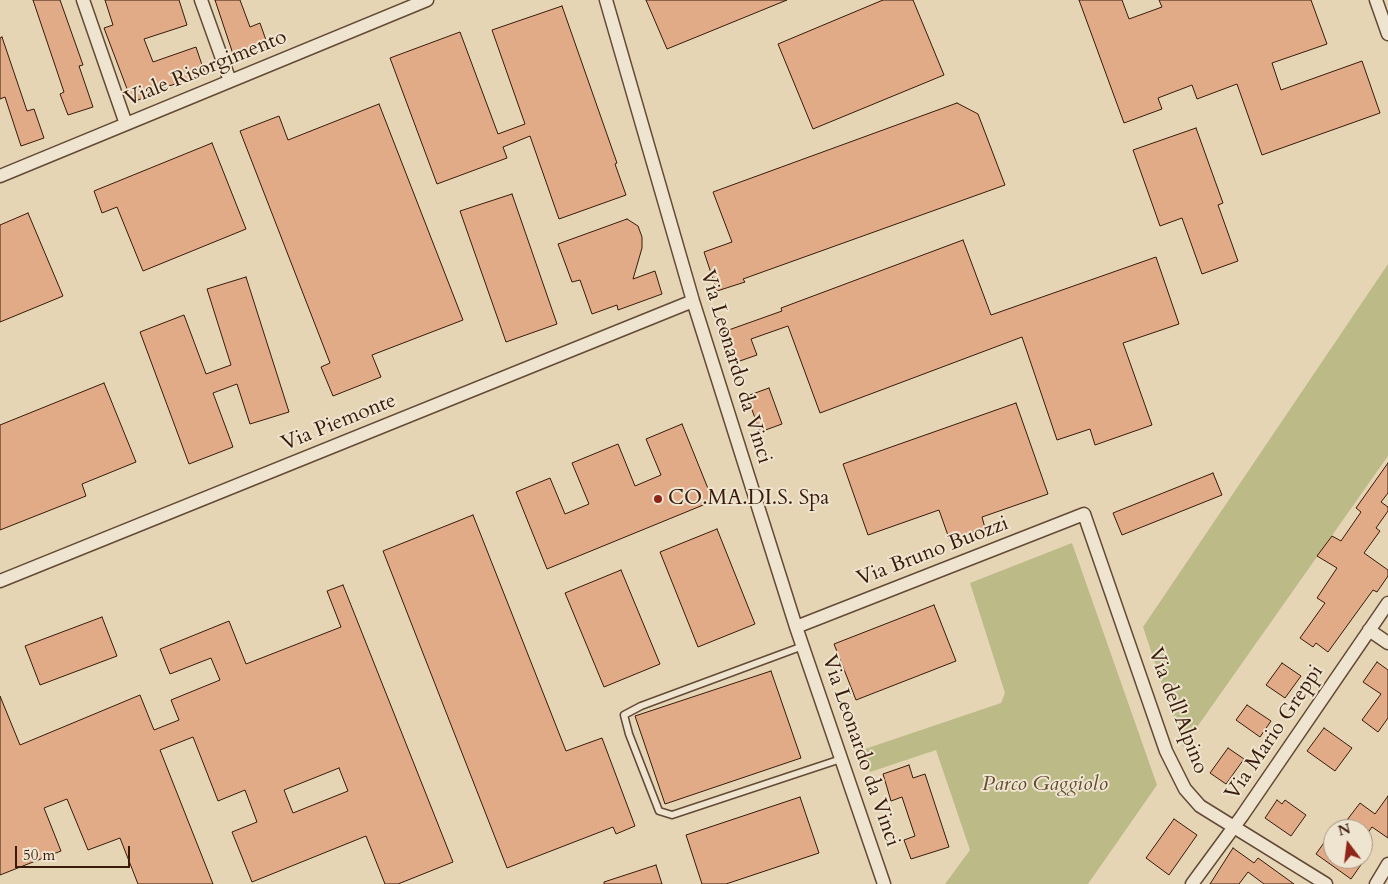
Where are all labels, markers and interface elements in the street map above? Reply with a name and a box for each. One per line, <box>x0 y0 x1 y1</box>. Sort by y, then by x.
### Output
street label: Viale Risorgimento <box>121 25 291 113</box>
street label: Via Leonardo da Vinci <box>694 267 776 467</box>
street label: Via Piemonte <box>278 389 400 457</box>
place label: CO.MA.DI.S. Spa <box>668 486 829 512</box>
marker: CO.MA.DI.S. Spa <box>652 493 664 505</box>
street label: Via Bruno Buozzi <box>854 512 1012 592</box>
street label: Via dell'Alpino <box>1141 644 1213 778</box>
street label: Via Leonardo da Vinci <box>815 652 905 850</box>
street label: Via Mario Greppi <box>1221 661 1329 805</box>
park label: Parco Gaggiolo <box>982 772 1108 798</box>
north arrow <box>1323 819 1373 869</box>
text: N <box>1336 819 1353 841</box>
scale bar <box>18 836 132 868</box>
text: 50 m <box>23 845 55 865</box>

